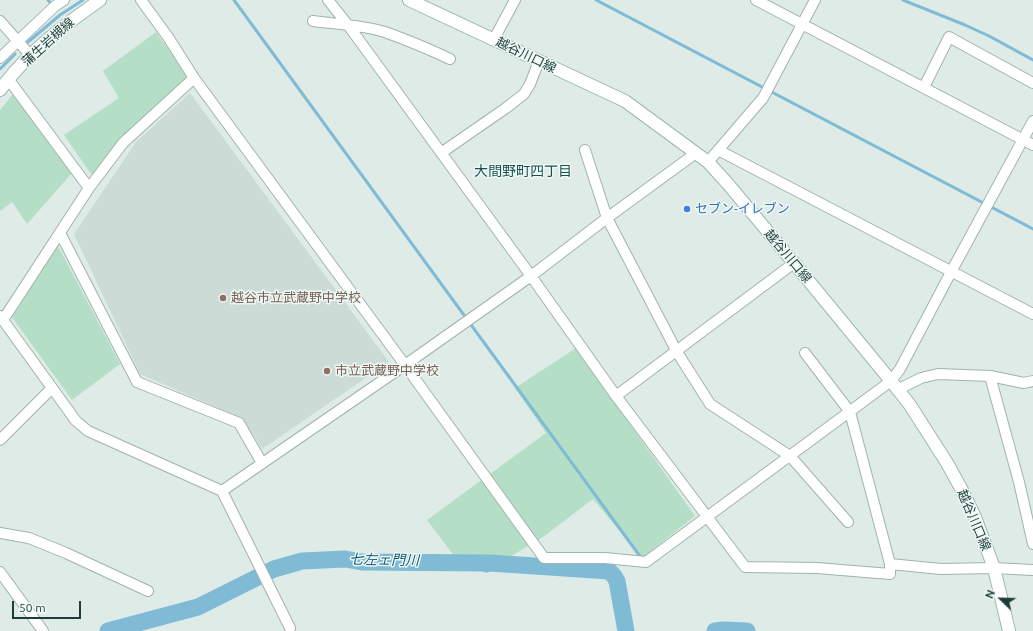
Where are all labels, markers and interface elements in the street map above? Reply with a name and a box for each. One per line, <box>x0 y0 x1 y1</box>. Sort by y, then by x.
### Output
street label: 蒲生岩槻線 <box>19 14 77 70</box>
street label: 越谷川口線 <box>493 34 559 76</box>
district label: 大間野町四丁目 <box>474 163 572 179</box>
place label: セブン-イレブン <box>695 201 790 217</box>
marker: セブン-イレブン <box>682 204 692 214</box>
street label: 越谷川口線 <box>761 226 815 286</box>
place label: 越谷市立武蔵野中学校 <box>231 290 361 306</box>
marker: 越谷市立武蔵野中学校 <box>218 293 228 303</box>
place label: 市立武蔵野中学校 <box>335 363 439 379</box>
marker: 市立武蔵野中学校 <box>322 366 332 376</box>
street label: 越谷川口線 <box>954 487 994 553</box>
water label: 七左ェ門川 <box>349 551 419 569</box>
north arrow <box>981 579 1021 619</box>
text: N <box>983 588 997 600</box>
scale bar <box>14 593 83 619</box>
text: 50 m <box>19 601 46 614</box>

